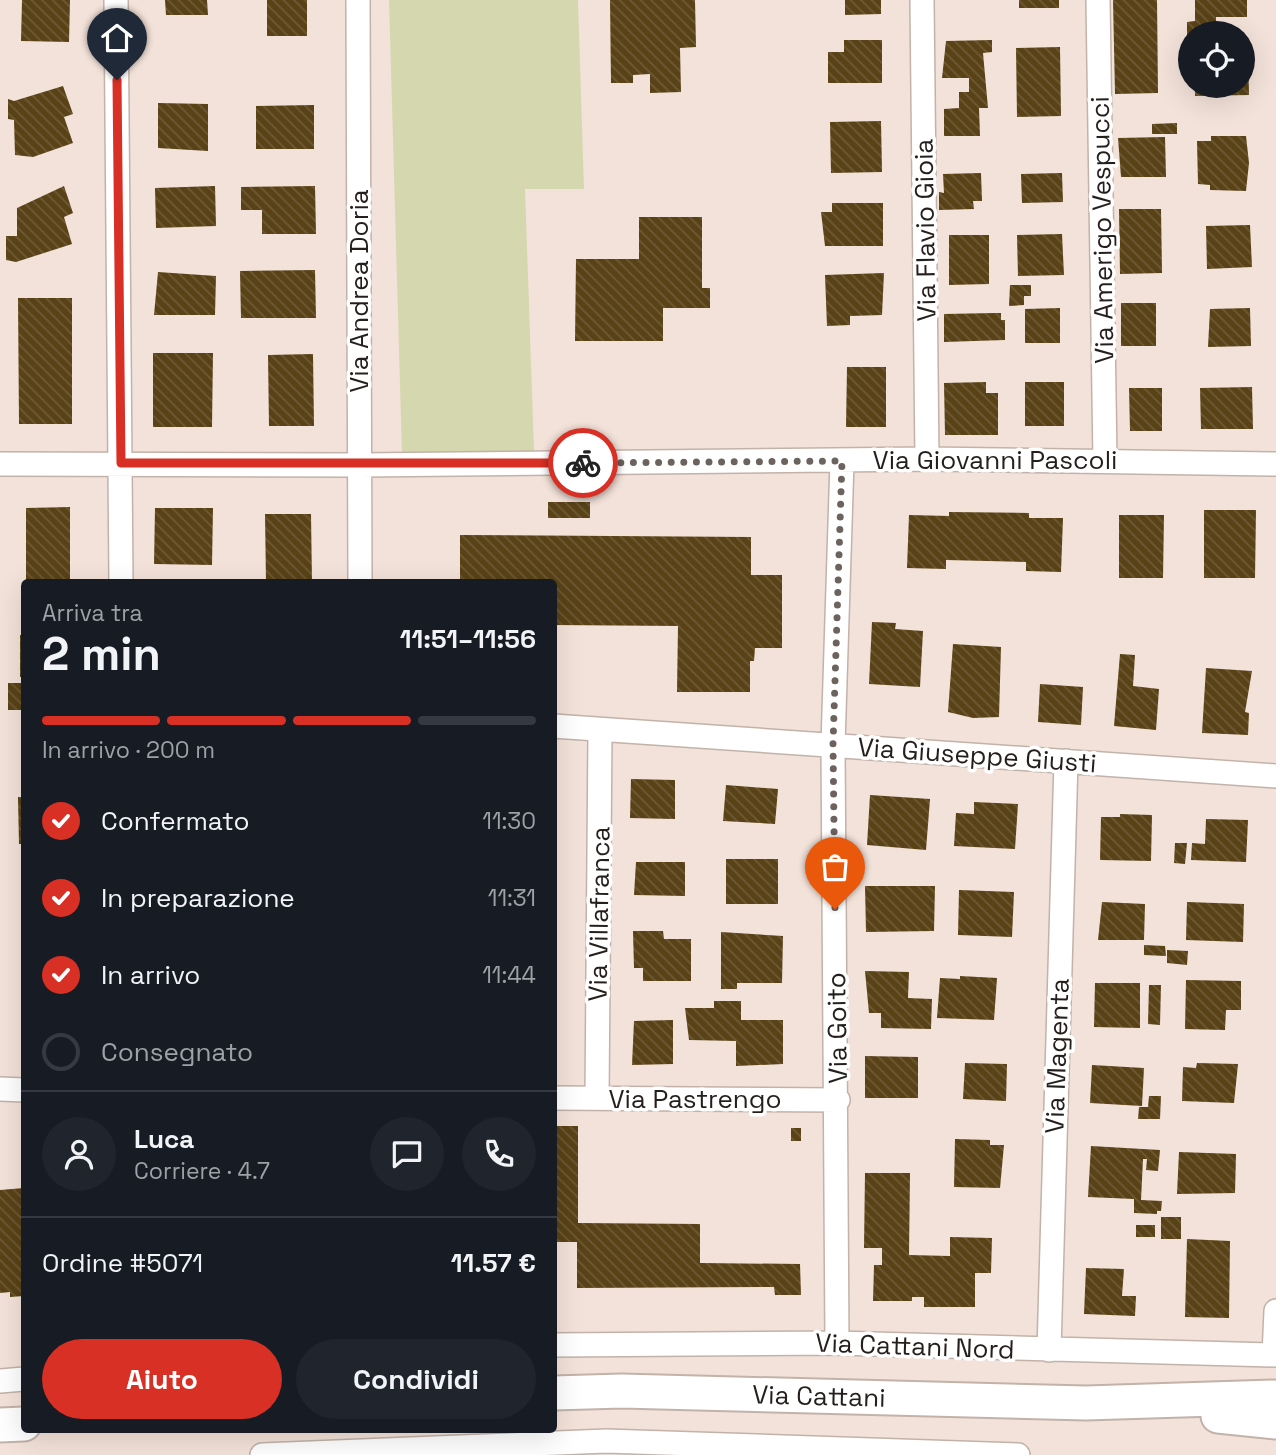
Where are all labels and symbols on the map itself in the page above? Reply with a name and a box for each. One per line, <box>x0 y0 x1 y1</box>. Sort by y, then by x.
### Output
pin <box>87 8 147 80</box>
street label: Via Amerigo Vespucci <box>1083 96 1121 364</box>
street label: Via Flavio Gioia <box>906 138 944 322</box>
street label: Via Andrea Doria <box>342 189 376 393</box>
courier <box>548 428 618 498</box>
street label: Via Giovanni Pascoli <box>873 443 1117 477</box>
street label: Via Giuseppe Giusti <box>856 730 1098 780</box>
street label: Via Villafranca <box>580 826 618 1002</box>
pin <box>805 837 865 909</box>
street label: Via Goito <box>819 972 855 1084</box>
street label: Via Magenta <box>1037 978 1077 1134</box>
street label: Via Pastrengo <box>608 1082 782 1116</box>
street label: Via Cattani Nord <box>815 1326 1015 1366</box>
street label: Via Cattani <box>752 1377 886 1415</box>

